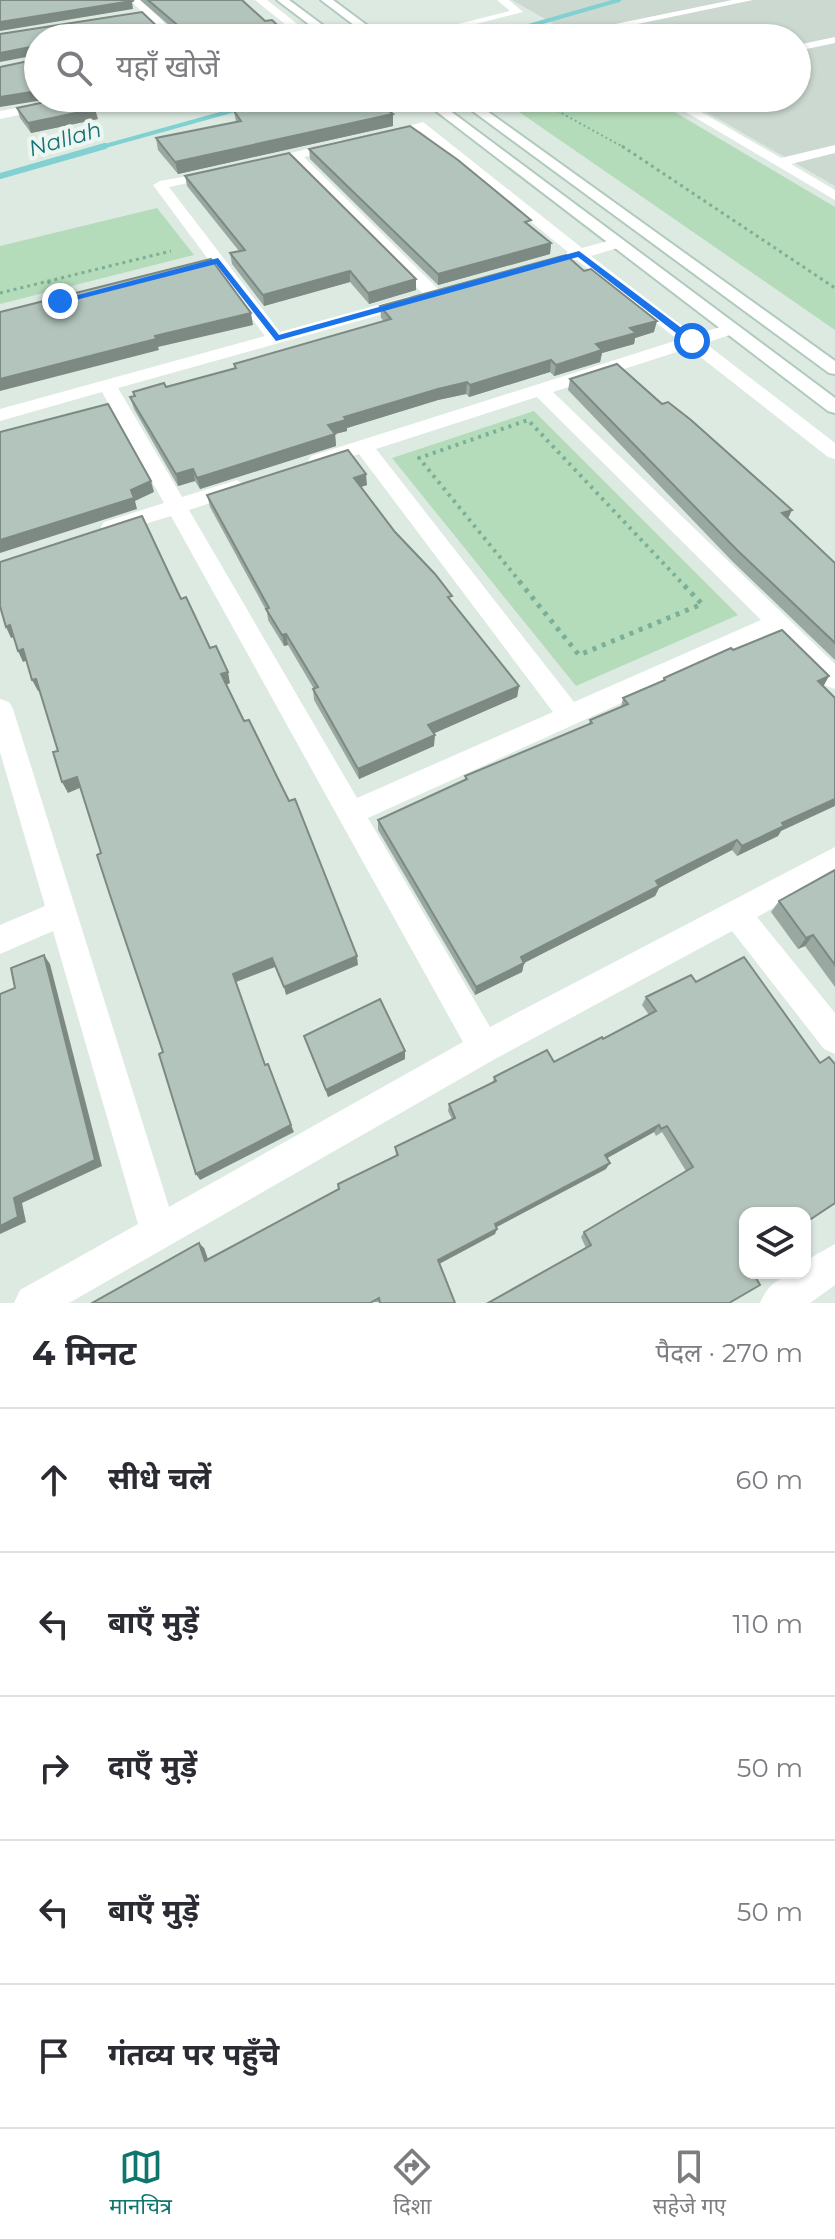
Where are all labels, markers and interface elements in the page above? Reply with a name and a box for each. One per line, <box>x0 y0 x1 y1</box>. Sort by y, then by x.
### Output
search box <box>24 24 811 112</box>
icon: search <box>52 46 96 90</box>
text: यहाँ खोजें <box>116 48 220 85</box>
water label: Nallah <box>26 116 104 162</box>
route end <box>42 283 78 319</box>
route start <box>674 323 710 359</box>
map controls <box>739 1207 811 1279</box>
button: layers <box>739 1207 811 1279</box>
text: 4 मिनट <box>32 1332 136 1374</box>
text: पैदल · 270 m <box>656 1337 803 1369</box>
icon: ahead <box>32 1458 76 1502</box>
text: सीधे चलें <box>108 1460 211 1497</box>
text: 60 m <box>736 1464 803 1496</box>
icon: left <box>32 1602 76 1646</box>
text: बाएँ मुड़ें <box>108 1604 199 1641</box>
text: 110 m <box>733 1608 803 1640</box>
icon: right <box>32 1746 76 1790</box>
text: दाएँ मुड़ें <box>108 1748 197 1785</box>
text: 50 m <box>737 1752 803 1784</box>
icon: left <box>32 1890 76 1934</box>
text: बाएँ मुड़ें <box>108 1892 199 1929</box>
text: 50 m <box>737 1896 803 1928</box>
icon: arrive <box>32 2034 76 2078</box>
text: गंतव्य पर पहुँचे <box>108 2036 279 2073</box>
tab: मानचित्र <box>109 2145 172 2223</box>
tab: दिशा <box>390 2145 434 2223</box>
tab: सहेजे गए <box>653 2145 726 2223</box>

